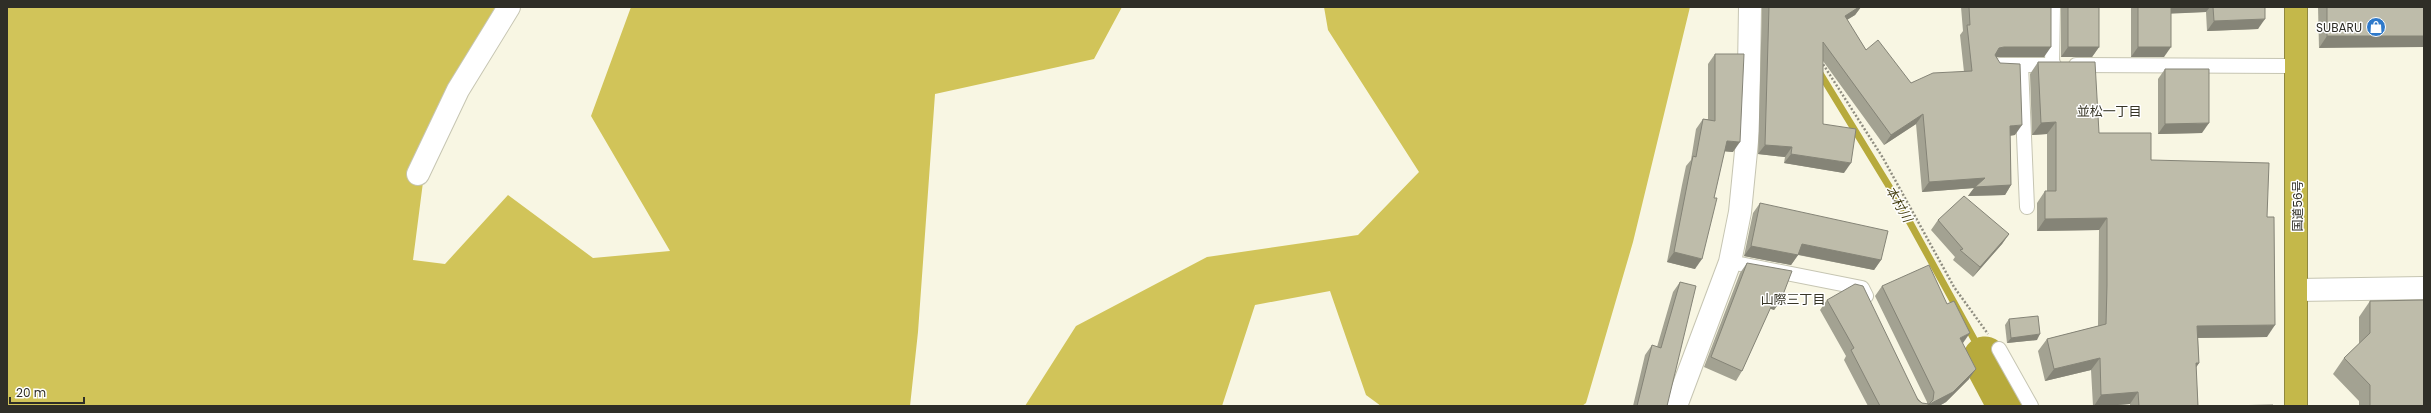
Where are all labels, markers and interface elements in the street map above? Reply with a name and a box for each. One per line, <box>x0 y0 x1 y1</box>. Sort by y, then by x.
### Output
shop icon: SUBARU <box>2365 16 2387 38</box>
place label: SUBARU <box>2316 19 2362 36</box>
district label: 並松一丁目 <box>2076 102 2142 121</box>
street label: 国道56号 <box>2289 180 2306 232</box>
water label: 本村川 <box>1881 182 1918 227</box>
district label: 山際三丁目 <box>1760 290 1826 309</box>
scale bar <box>10 379 84 405</box>
text: 20 m <box>16 384 46 401</box>

